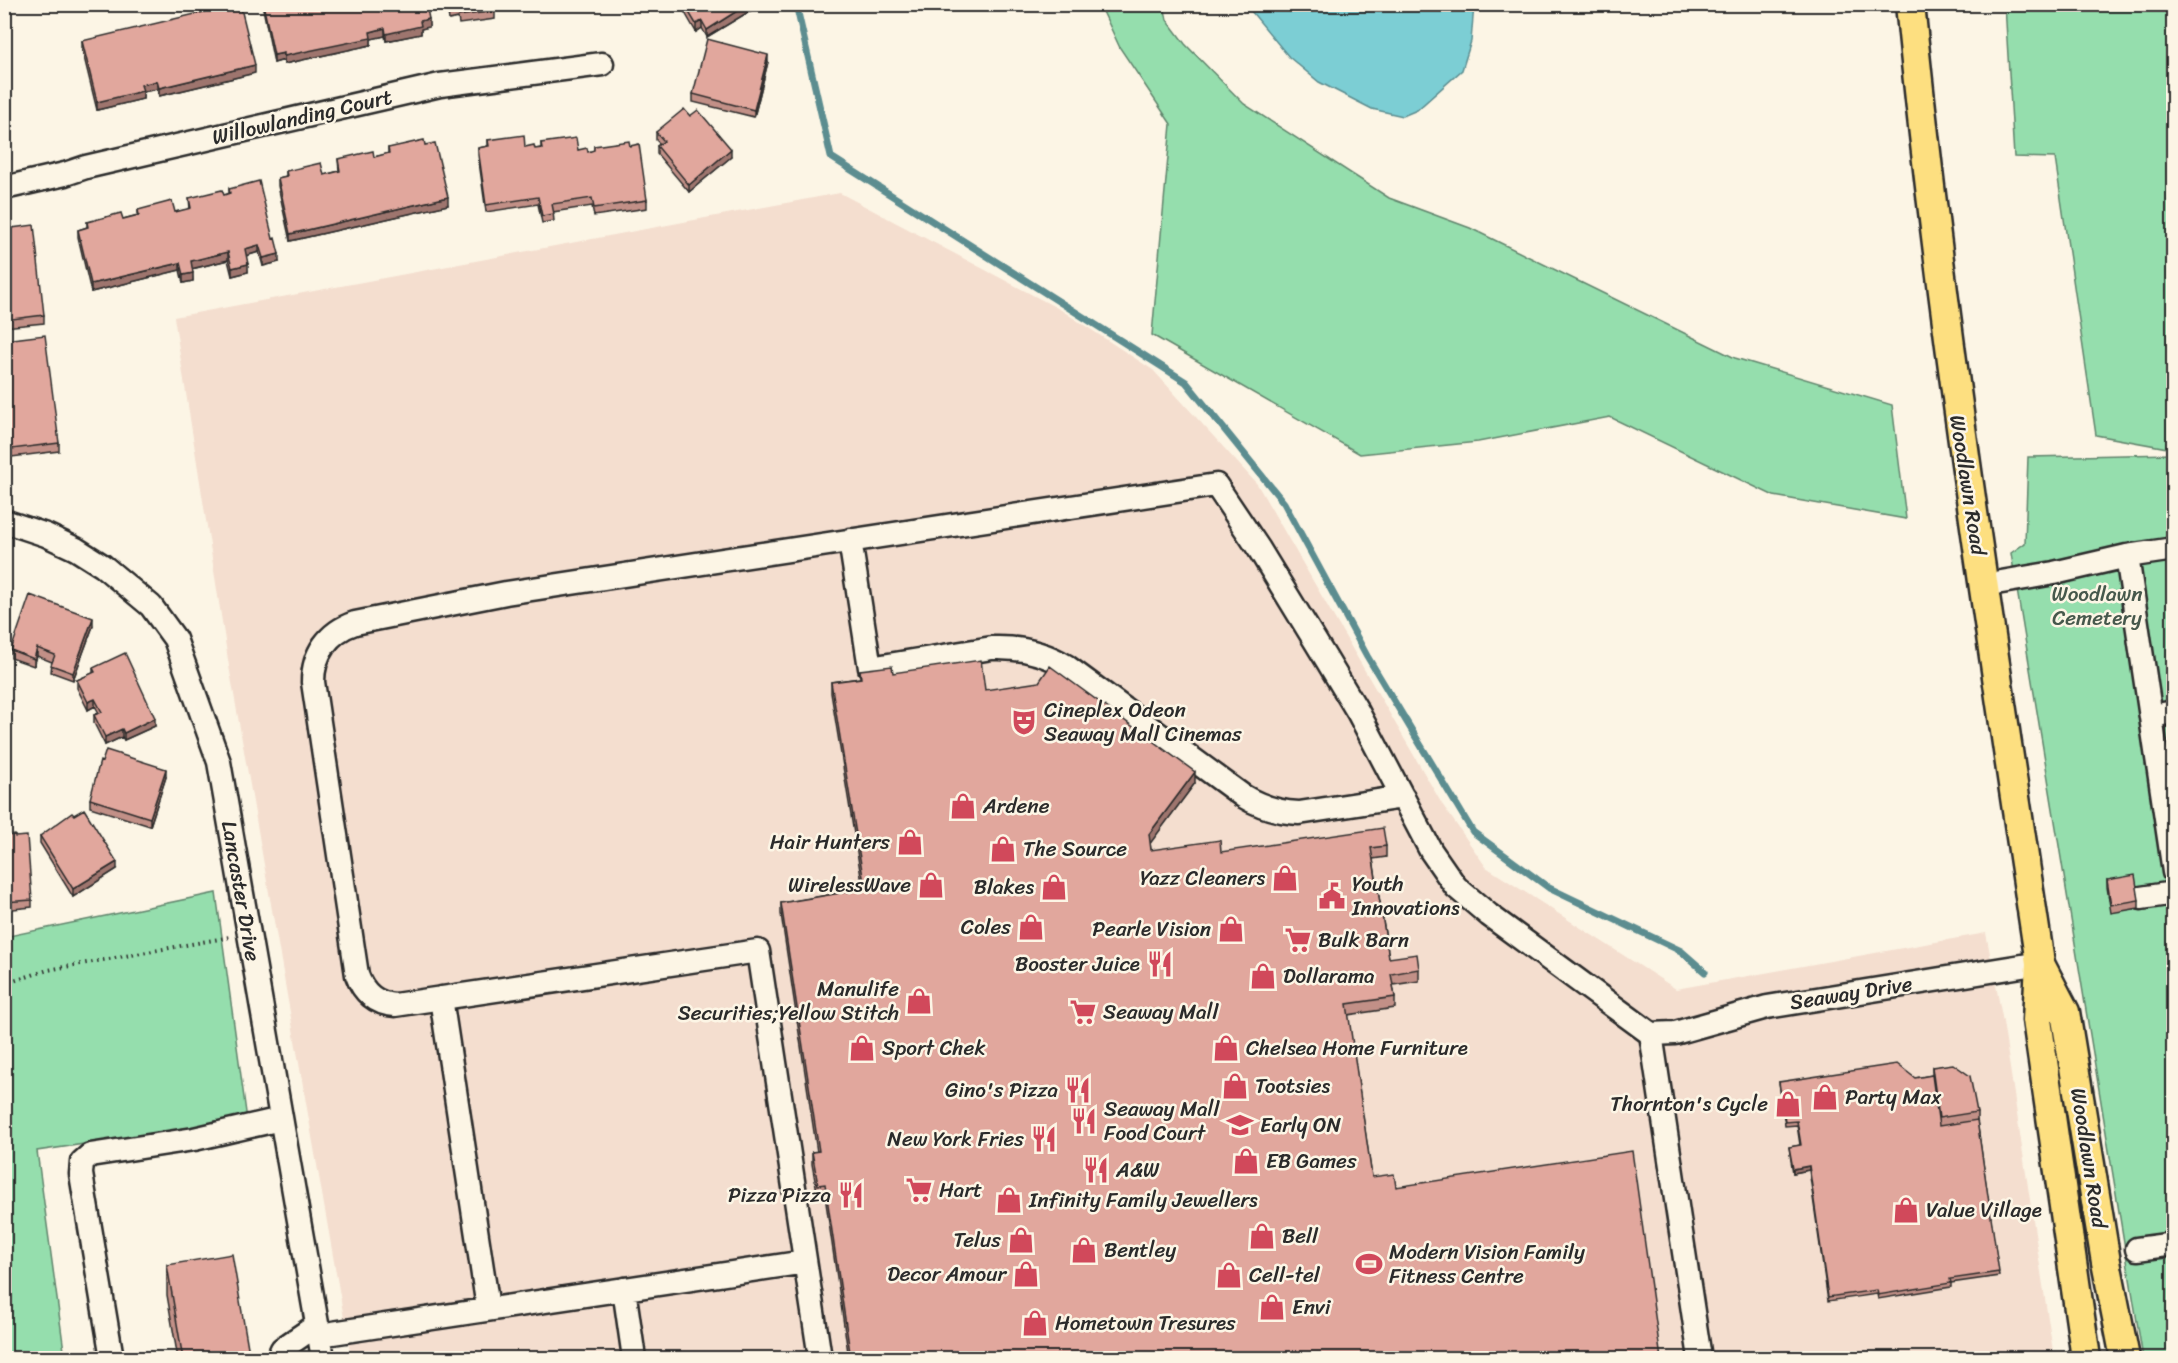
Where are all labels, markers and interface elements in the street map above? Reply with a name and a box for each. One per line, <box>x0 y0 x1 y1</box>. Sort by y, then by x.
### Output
street label: Willowlanding Court <box>208 78 396 156</box>
street label: Woodlawn Road <box>1938 412 1998 560</box>
park label: Woodlawn Cemetery <box>2052 575 2142 637</box>
place label: Cineplex Odeon Seaway Mall Cinemas <box>1044 691 1242 753</box>
theatre icon: Cineplex Odeon Seaway Mall Cinemas <box>1009 707 1039 737</box>
place label: Ardene <box>982 787 1050 825</box>
shop icon: Ardene <box>948 791 978 821</box>
street label: Lancaster Drive <box>210 818 272 964</box>
place label: Hair Hunters <box>770 823 890 861</box>
shop icon: Hair Hunters <box>895 827 925 857</box>
place label: The Source <box>1023 830 1127 868</box>
shop icon: The Source <box>988 834 1018 864</box>
place label: Yazz Cleaners <box>1140 859 1265 897</box>
shop icon: Yazz Cleaners <box>1270 863 1300 893</box>
place label: Youth Innovations <box>1351 865 1460 927</box>
place label: WirelessWave <box>788 866 911 904</box>
place label: Blakes <box>974 868 1034 906</box>
shop icon: WirelessWave <box>916 870 946 900</box>
shop icon: Blakes <box>1039 872 1069 902</box>
public building icon: Youth Innovations <box>1317 881 1347 911</box>
place label: Coles <box>961 908 1011 946</box>
place label: Pearle Vision <box>1092 910 1211 948</box>
shop icon: Coles <box>1016 912 1046 942</box>
shop icon: Pearle Vision <box>1216 914 1246 944</box>
place label: Bulk Barn <box>1318 921 1409 959</box>
supermarket icon: Bulk Barn <box>1283 925 1313 955</box>
place label: Booster Juice <box>1015 945 1140 983</box>
restaurant icon: Booster Juice <box>1145 949 1175 979</box>
place label: Dollarama <box>1283 957 1375 995</box>
shop icon: Dollarama <box>1248 961 1278 991</box>
street label: Seaway Drive <box>1787 965 1915 1021</box>
place label: Manulife Securities;Yellow Stitch <box>678 970 899 1032</box>
shop icon: Manulife Securities;Yellow Stitch <box>904 986 934 1016</box>
place label: Seaway Mall <box>1103 993 1220 1031</box>
supermarket icon: Seaway Mall <box>1068 997 1098 1027</box>
place label: Sport Chek <box>882 1029 986 1067</box>
place label: Chelsea Home Furniture <box>1246 1029 1468 1067</box>
shop icon: Sport Chek <box>847 1033 877 1063</box>
shop icon: Chelsea Home Furniture <box>1211 1033 1241 1063</box>
place label: Tootsies <box>1255 1067 1331 1105</box>
place label: Gino's Pizza <box>945 1071 1058 1109</box>
shop icon: Tootsies <box>1220 1071 1250 1101</box>
restaurant icon: Gino's Pizza <box>1063 1075 1093 1105</box>
place label: Party Max <box>1845 1078 1942 1116</box>
shop icon: Party Max <box>1810 1082 1840 1112</box>
place label: Thornton's Cycle <box>1610 1085 1768 1123</box>
street label: Woodlawn Road <box>2059 1085 2119 1233</box>
shop icon: Thornton's Cycle <box>1773 1089 1803 1119</box>
place label: Seaway Mall Food Court <box>1104 1090 1221 1152</box>
restaurant icon: Seaway Mall Food Court <box>1069 1106 1099 1136</box>
place label: Early ON <box>1260 1106 1342 1144</box>
school or university icon: Early ON <box>1225 1110 1255 1140</box>
place label: New York Fries <box>887 1120 1024 1158</box>
restaurant icon: New York Fries <box>1029 1124 1059 1154</box>
place label: EB Games <box>1266 1142 1357 1180</box>
shop icon: EB Games <box>1231 1146 1261 1176</box>
place label: A&W <box>1115 1151 1160 1189</box>
restaurant icon: A&W <box>1081 1155 1111 1185</box>
place label: Hart <box>939 1171 982 1209</box>
supermarket icon: Hart <box>904 1175 934 1205</box>
place label: Pizza Pizza <box>728 1176 831 1214</box>
restaurant icon: Pizza Pizza <box>836 1180 866 1210</box>
place label: Infinity Family Jewellers <box>1028 1181 1258 1219</box>
shop icon: Infinity Family Jewellers <box>994 1185 1024 1215</box>
place label: Value Village <box>1926 1191 2042 1229</box>
shop icon: Value Village <box>1891 1195 1921 1225</box>
place label: Bell <box>1282 1217 1319 1255</box>
place label: Telus <box>954 1221 1001 1259</box>
shop icon: Bell <box>1247 1221 1277 1251</box>
shop icon: Telus <box>1006 1225 1036 1255</box>
place label: Bentley <box>1104 1231 1176 1269</box>
place label: Modern Vision Family Fitness Centre <box>1389 1233 1585 1295</box>
shop icon: Bentley <box>1069 1235 1099 1265</box>
sports icon: Modern Vision Family Fitness Centre <box>1354 1249 1384 1279</box>
place label: Decor Amour <box>887 1255 1007 1293</box>
place label: Cell-tel <box>1249 1256 1321 1294</box>
shop icon: Decor Amour <box>1011 1259 1041 1289</box>
shop icon: Cell-tel <box>1214 1260 1244 1290</box>
place label: Envi <box>1292 1288 1332 1326</box>
shop icon: Envi <box>1257 1292 1287 1322</box>
place label: Hometown Tresures <box>1055 1304 1236 1342</box>
shop icon: Hometown Tresures <box>1020 1308 1050 1338</box>

